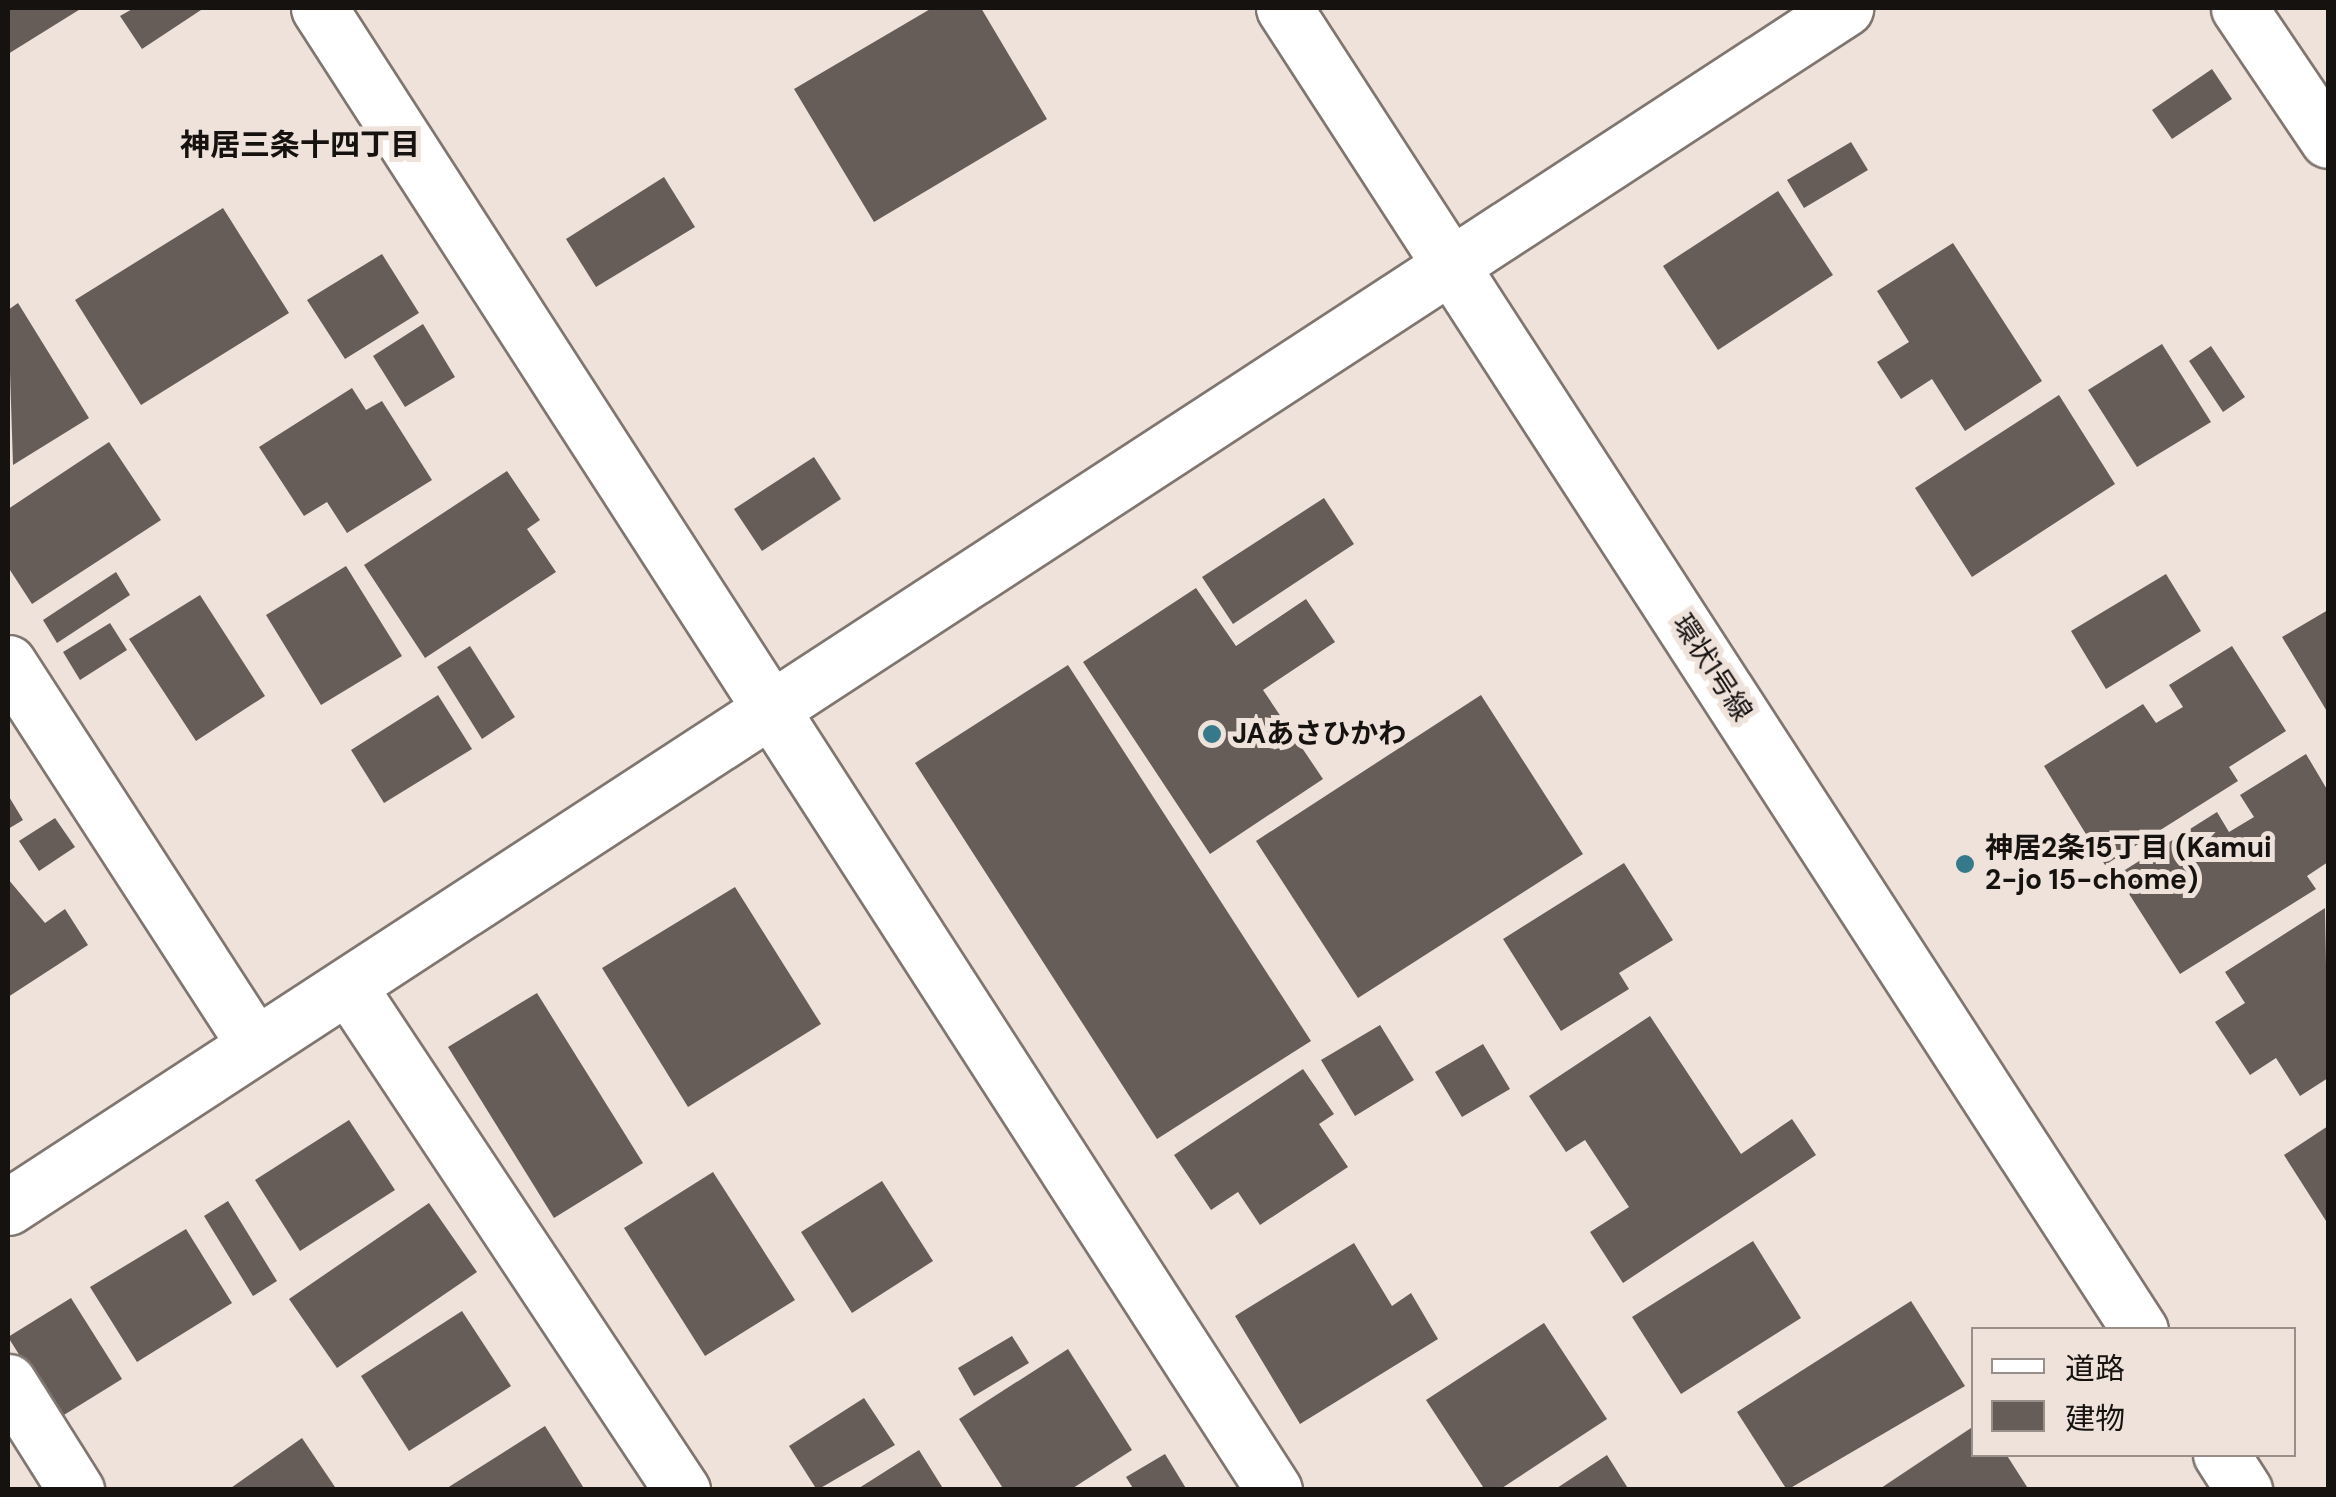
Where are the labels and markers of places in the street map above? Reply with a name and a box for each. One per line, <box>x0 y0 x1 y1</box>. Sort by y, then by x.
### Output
place label: JAあさひかわ <box>1232 717 1406 751</box>
marker: JAあさひかわ <box>1201 723 1223 745</box>
place label: 神居2条15丁目 (Kamui 2-jo 15-chome) <box>1985 831 2272 897</box>
marker: 神居2条15丁目 (Kamui 2-jo 15-chome) <box>1954 853 1976 875</box>

